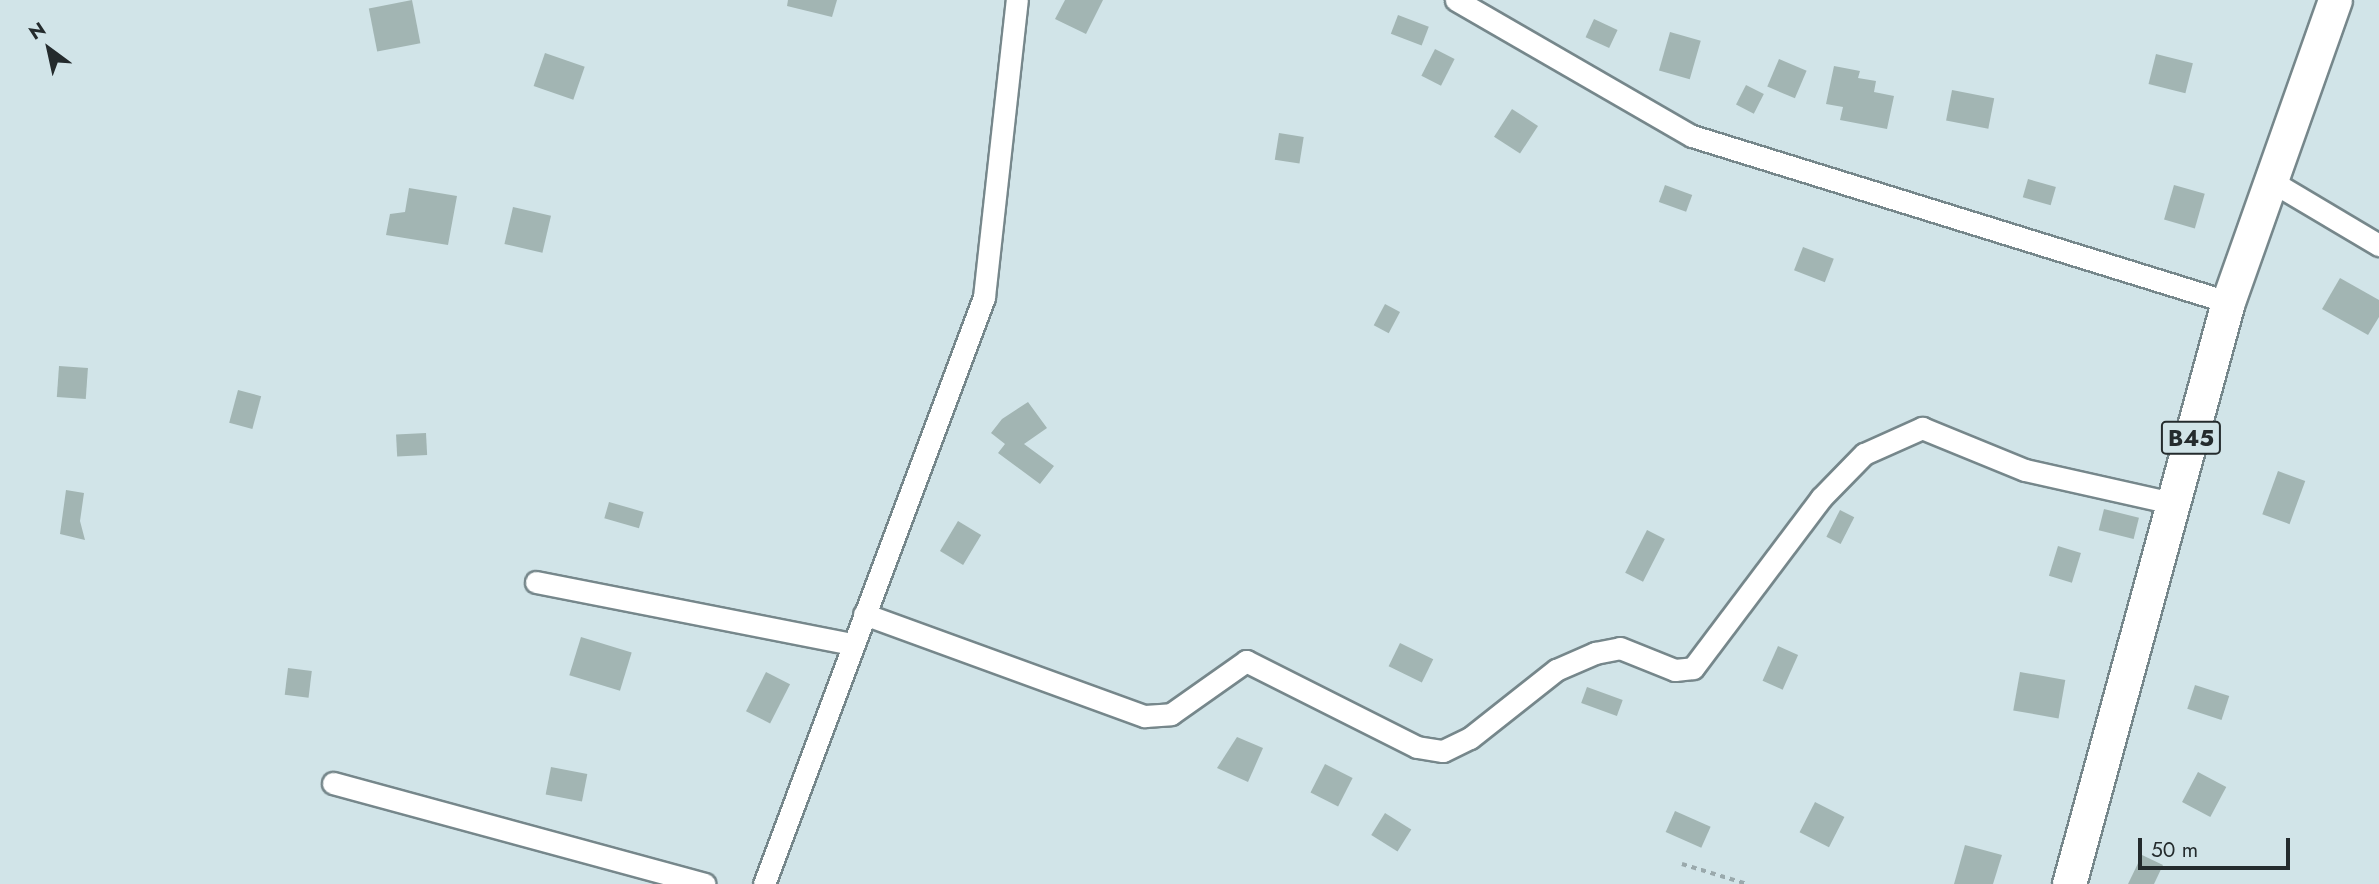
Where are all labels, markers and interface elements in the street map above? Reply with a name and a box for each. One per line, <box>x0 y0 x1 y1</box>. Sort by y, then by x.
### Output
north arrow <box>14 14 84 84</box>
text: N <box>24 16 51 46</box>
road number: B45 <box>2160 418 2222 458</box>
scale bar <box>2141 824 2293 868</box>
text: 50 m <box>2151 835 2198 865</box>

